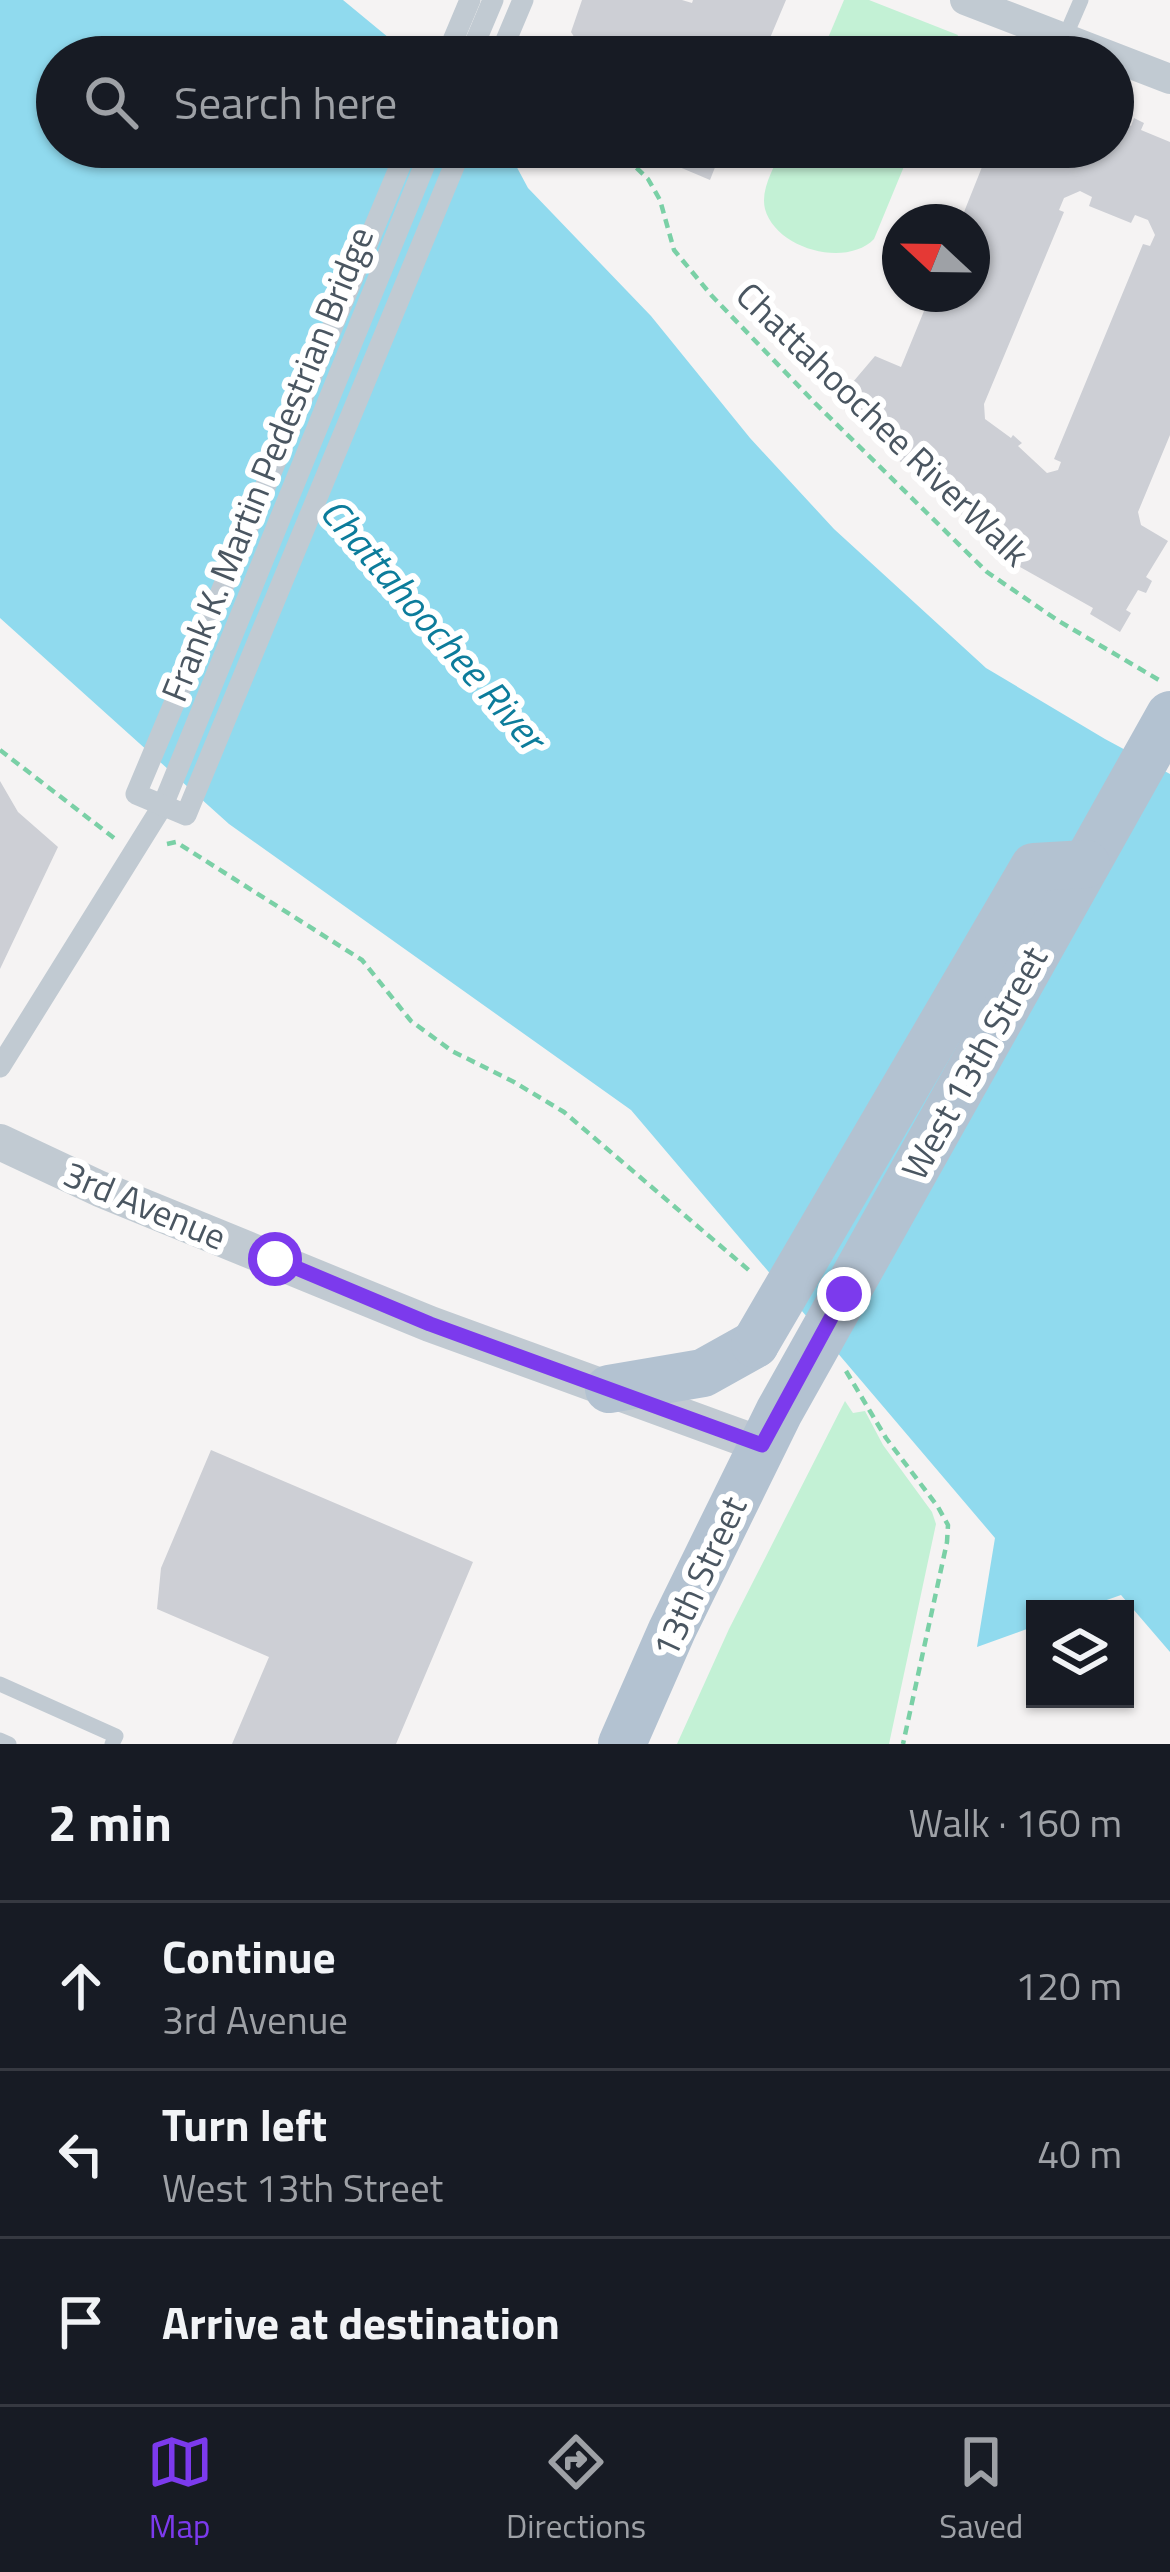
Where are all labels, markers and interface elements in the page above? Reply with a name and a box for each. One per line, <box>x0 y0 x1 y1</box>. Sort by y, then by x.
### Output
search box <box>36 36 1134 168</box>
text: Search here <box>174 68 397 136</box>
icon: search <box>78 69 144 135</box>
north arrow <box>882 204 990 312</box>
street label: Frank K. Martin Pedestrian Bridge <box>146 218 387 709</box>
street label: Chattahoochee RiverWalk <box>724 269 1043 579</box>
water label: Chattahoochee River <box>307 484 563 767</box>
street label: West 13th Street <box>887 936 1061 1190</box>
street label: 3rd Avenue <box>55 1146 235 1263</box>
route start <box>248 1232 302 1286</box>
route end <box>817 1267 871 1321</box>
street label: 13th Street <box>637 1486 760 1667</box>
map controls <box>1026 1600 1134 1708</box>
button: layers <box>1026 1600 1134 1708</box>
text: 2 min <box>48 1783 172 1861</box>
text: Walk · 160 m <box>908 1793 1122 1852</box>
text: Continue <box>162 1922 336 1990</box>
icon: ahead <box>48 1953 114 2019</box>
text: 120 m <box>1015 1956 1122 2015</box>
text: 3rd Avenue <box>162 1990 348 2049</box>
text: Turn left <box>162 2090 327 2158</box>
icon: left <box>48 2121 114 2187</box>
text: 40 m <box>1037 2124 1122 2183</box>
text: West 13th Street <box>162 2158 443 2217</box>
text: Arrive at destination <box>162 2288 560 2356</box>
icon: arrive <box>48 2289 114 2355</box>
tab: Map <box>147 2429 213 2551</box>
tab: Directions <box>506 2429 646 2551</box>
tab: Saved <box>939 2429 1023 2551</box>

